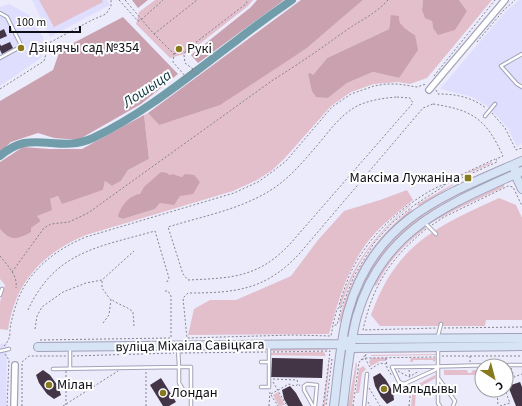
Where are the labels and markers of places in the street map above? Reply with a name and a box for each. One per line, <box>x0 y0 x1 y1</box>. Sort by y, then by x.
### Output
place label: Дзіцячы сад №354 <box>29 38 139 58</box>
place label: Рукі <box>187 39 212 59</box>
marker: Дзіцячы сад №354 <box>16 43 26 53</box>
marker: Рукі <box>174 44 184 54</box>
place label: Максіма Лужаніна <box>350 168 460 188</box>
marker: Максіма Лужаніна <box>463 173 473 183</box>
place label: Мілан <box>57 375 93 395</box>
place label: Мальдывы <box>392 379 457 399</box>
marker: Мілан <box>44 380 54 390</box>
place label: Лондан <box>171 383 218 403</box>
marker: Мальдывы <box>379 384 389 394</box>
marker: Лондан <box>158 388 168 398</box>

